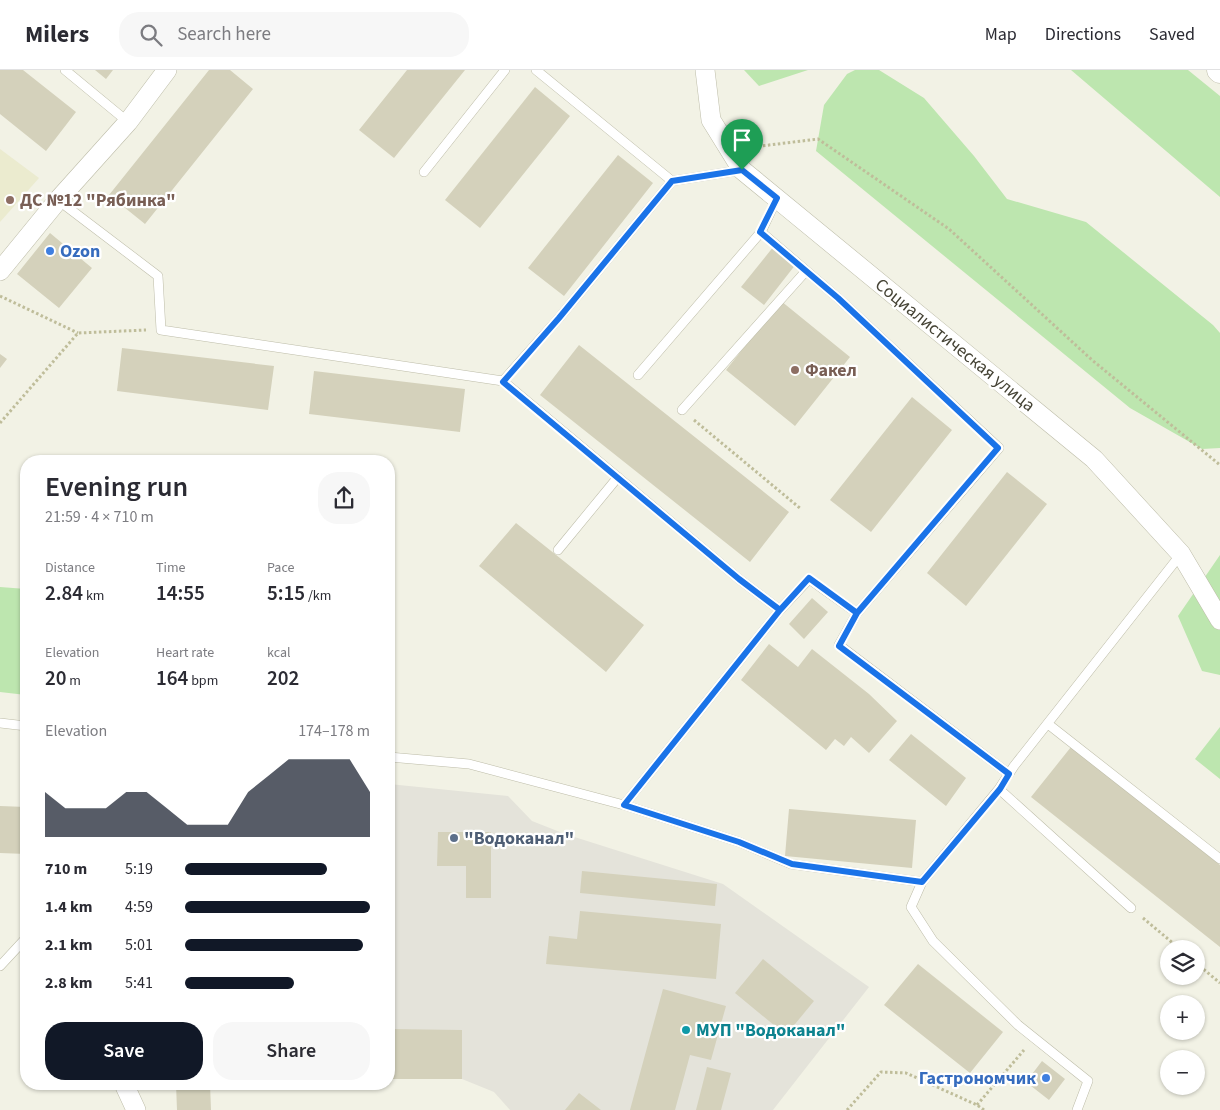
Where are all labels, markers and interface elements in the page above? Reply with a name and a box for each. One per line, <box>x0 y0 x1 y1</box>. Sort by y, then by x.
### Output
search box <box>119 12 469 57</box>
text: Milers <box>25 17 89 52</box>
icon: search <box>137 21 165 49</box>
text: Search here <box>177 21 271 48</box>
text: Map <box>985 22 1017 47</box>
text: Directions <box>1045 22 1121 47</box>
text: Saved <box>1149 22 1195 47</box>
pin <box>721 119 763 170</box>
icon: arrive <box>728 126 756 154</box>
place label: ДС №12 "Рябинка" <box>20 188 176 213</box>
marker: ДС №12 "Рябинка" <box>4 194 16 206</box>
place label: Ozon <box>60 239 100 264</box>
marker: Ozon <box>44 245 56 257</box>
street label: Социалистическая улица <box>870 272 1040 418</box>
place label: Факел <box>805 358 857 383</box>
marker: Факел <box>789 364 801 376</box>
text: Evening run <box>45 467 188 507</box>
button: share <box>318 472 370 524</box>
text: 21:59 · 4 × 710 m <box>45 506 154 528</box>
text: Distance <box>45 558 95 578</box>
text: Time <box>156 558 186 578</box>
text: Pace <box>267 558 294 578</box>
text: 2.84 <box>45 578 83 608</box>
text: 14:55 <box>156 578 205 608</box>
text: 5:15 <box>267 578 305 608</box>
text: km <box>83 586 104 606</box>
text: /km <box>305 586 331 606</box>
text: Elevation <box>45 643 100 663</box>
text: Heart rate <box>156 643 214 663</box>
text: kcal <box>267 643 291 663</box>
text: 20 <box>45 663 67 693</box>
text: 164 <box>156 663 188 693</box>
text: 202 <box>267 663 299 693</box>
text: m <box>67 671 81 691</box>
text: bpm <box>188 671 218 691</box>
text: Elevation <box>45 720 107 742</box>
text: 174–178 m <box>298 720 370 742</box>
place label: "Водоканал" <box>464 826 574 851</box>
marker: "Водоканал" <box>448 832 460 844</box>
text: 710 m <box>45 858 87 880</box>
text: 5:19 <box>125 858 153 880</box>
text: 1.4 km <box>45 896 92 918</box>
text: 4:59 <box>125 896 153 918</box>
text: 2.1 km <box>45 934 92 956</box>
text: 5:01 <box>125 934 153 956</box>
map controls <box>1160 940 1205 1095</box>
button: layers <box>1160 940 1205 985</box>
text: 2.8 km <box>45 972 92 994</box>
text: 5:41 <box>125 972 153 994</box>
button: + <box>1160 995 1205 1040</box>
place label: МУП "Водоканал" <box>696 1018 845 1043</box>
button: Save <box>45 1022 203 1080</box>
button: Share <box>213 1022 370 1080</box>
marker: МУП "Водоканал" <box>680 1024 692 1036</box>
button: − <box>1160 1050 1205 1095</box>
place label: Гастрономчик <box>919 1066 1036 1091</box>
marker: Гастрономчик <box>1040 1072 1052 1084</box>

